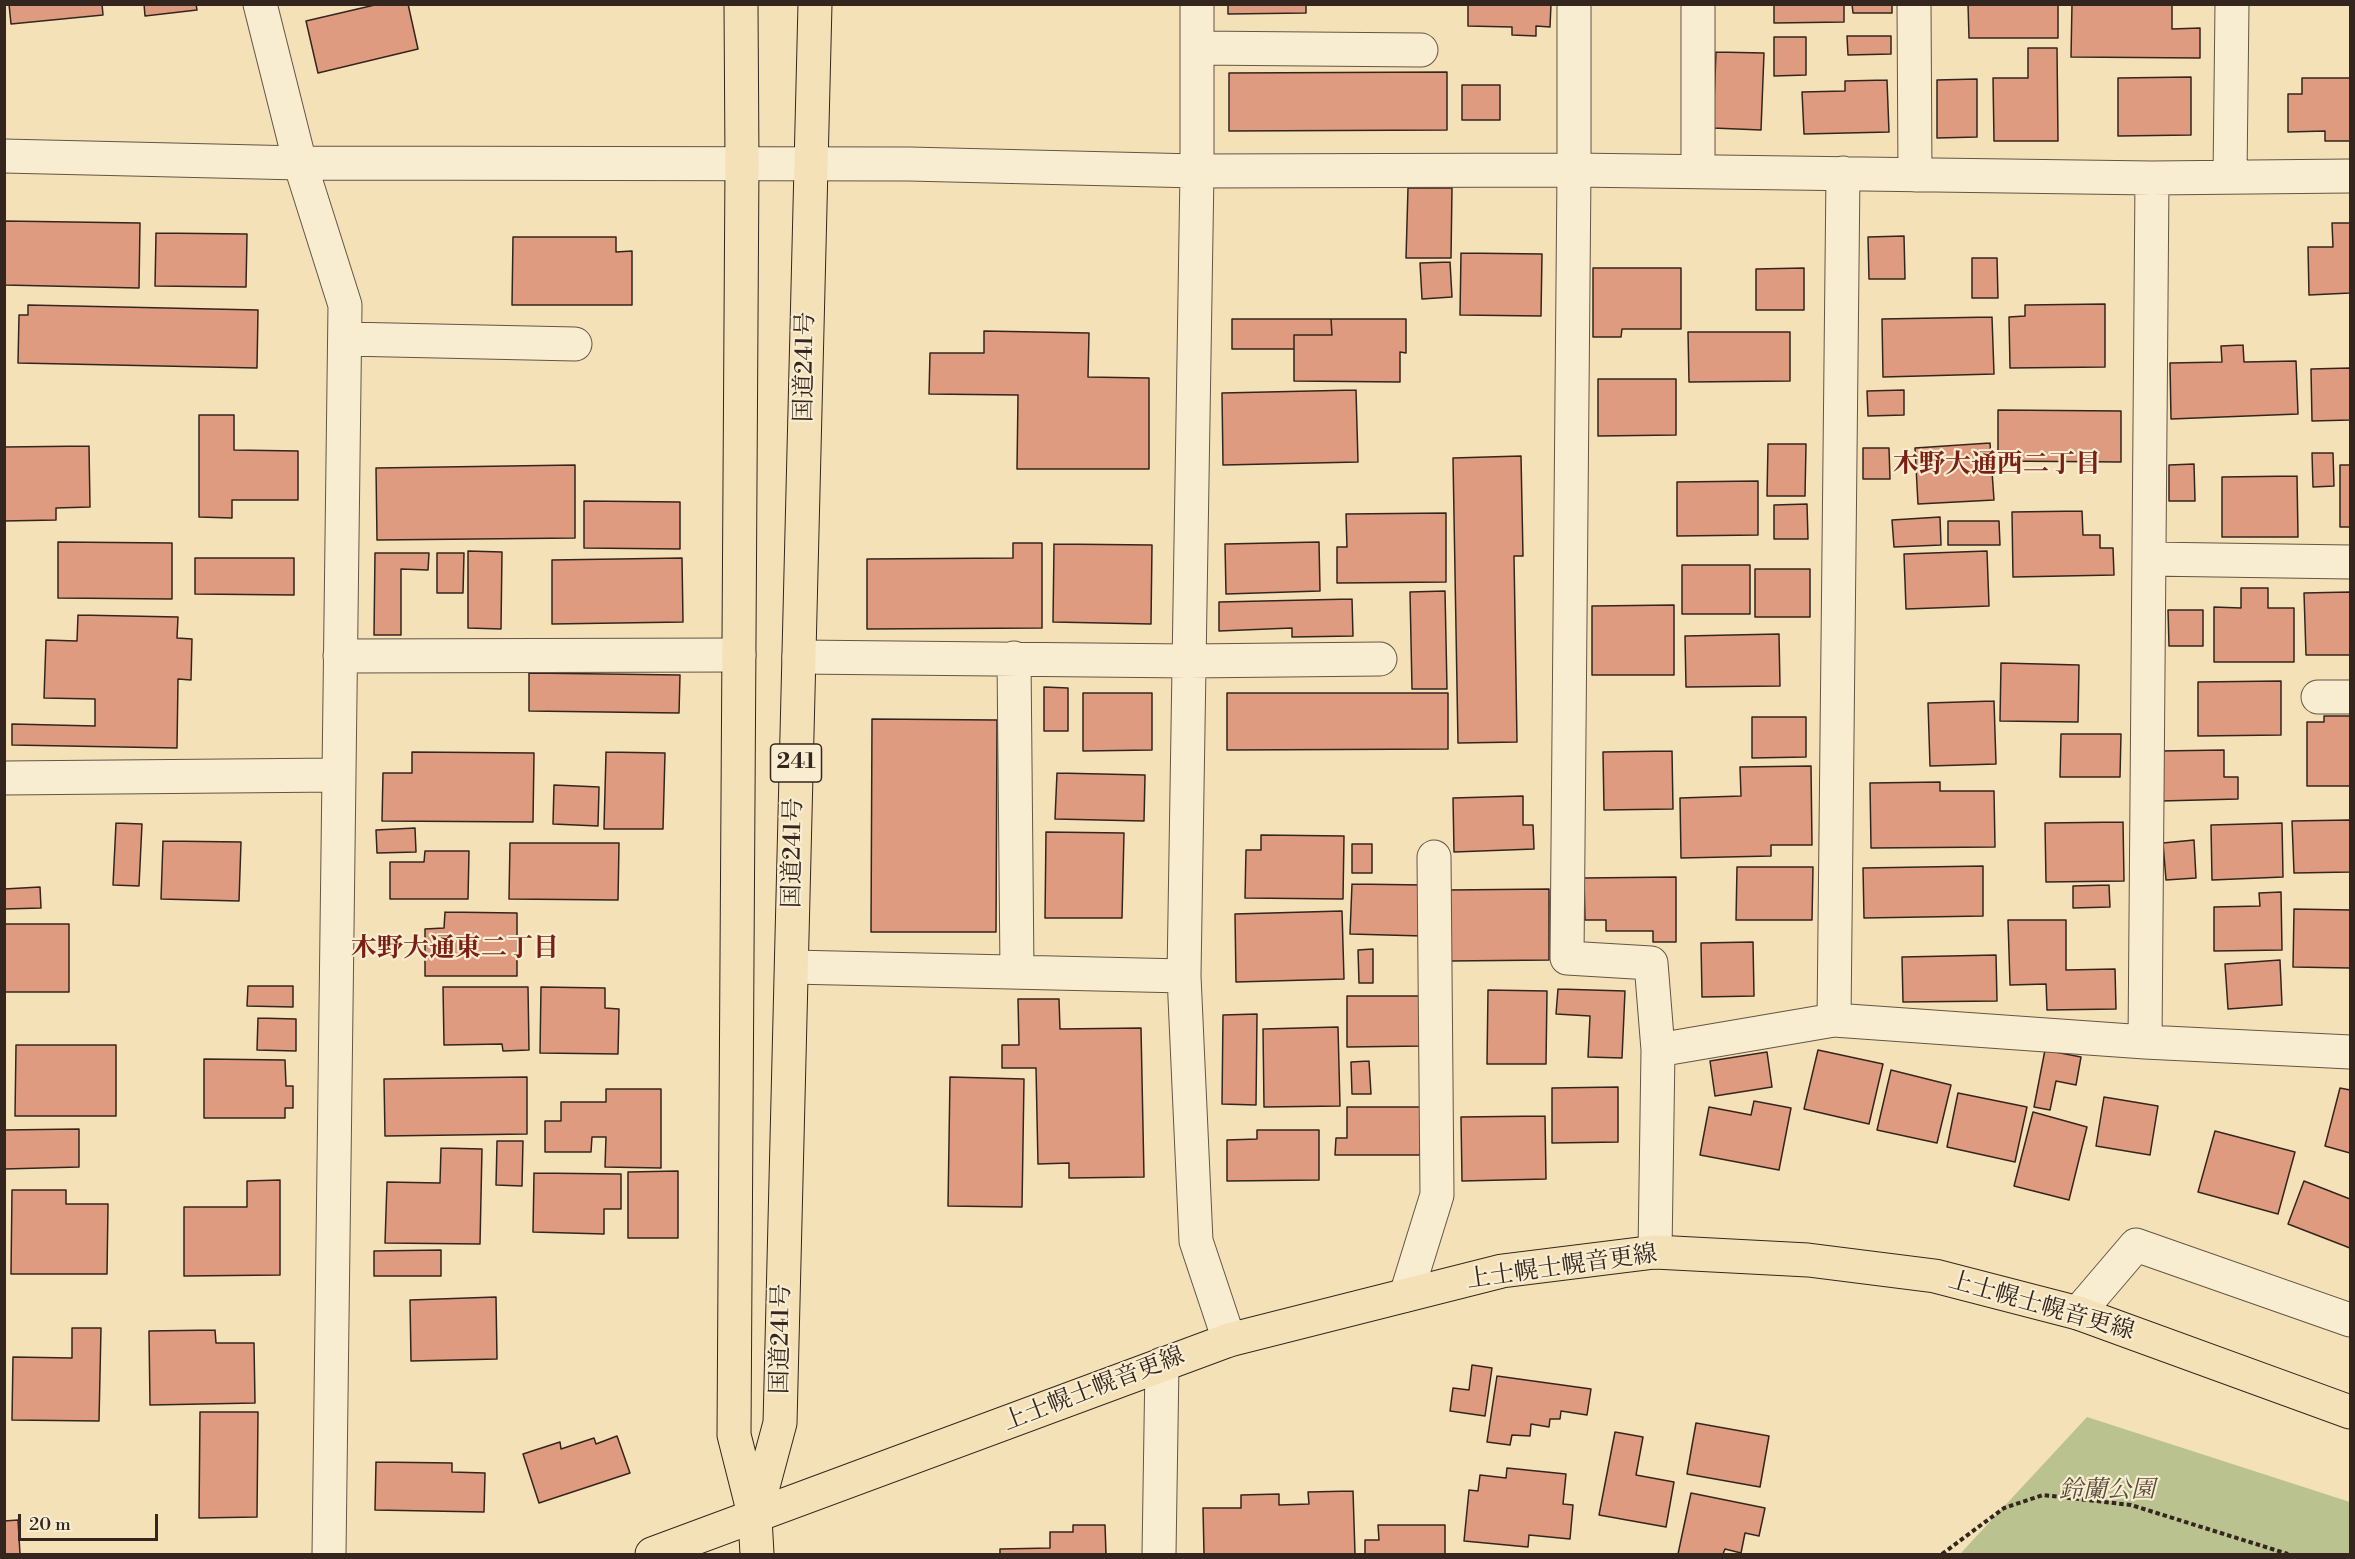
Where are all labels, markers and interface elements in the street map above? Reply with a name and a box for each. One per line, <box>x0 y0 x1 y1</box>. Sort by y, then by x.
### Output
street label: 国道241号 <box>791 312 821 422</box>
district label: 木野大通西二丁目 <box>1893 450 2101 482</box>
road number: 241 <box>770 744 822 782</box>
street label: 国道241号 <box>779 798 809 908</box>
district label: 木野大通東二丁目 <box>351 934 559 966</box>
street label: 上士幌士幌音更線 <box>1465 1240 1659 1296</box>
street label: 上士幌士幌音更線 <box>1945 1267 2137 1347</box>
street label: 国道241号 <box>767 1284 797 1394</box>
street label: 上士幌士幌音更線 <box>999 1342 1189 1438</box>
park label: 鈴蘭公園 <box>2059 1477 2155 1505</box>
scale bar <box>21 1502 160 1540</box>
text: 20 m <box>29 1513 71 1536</box>

